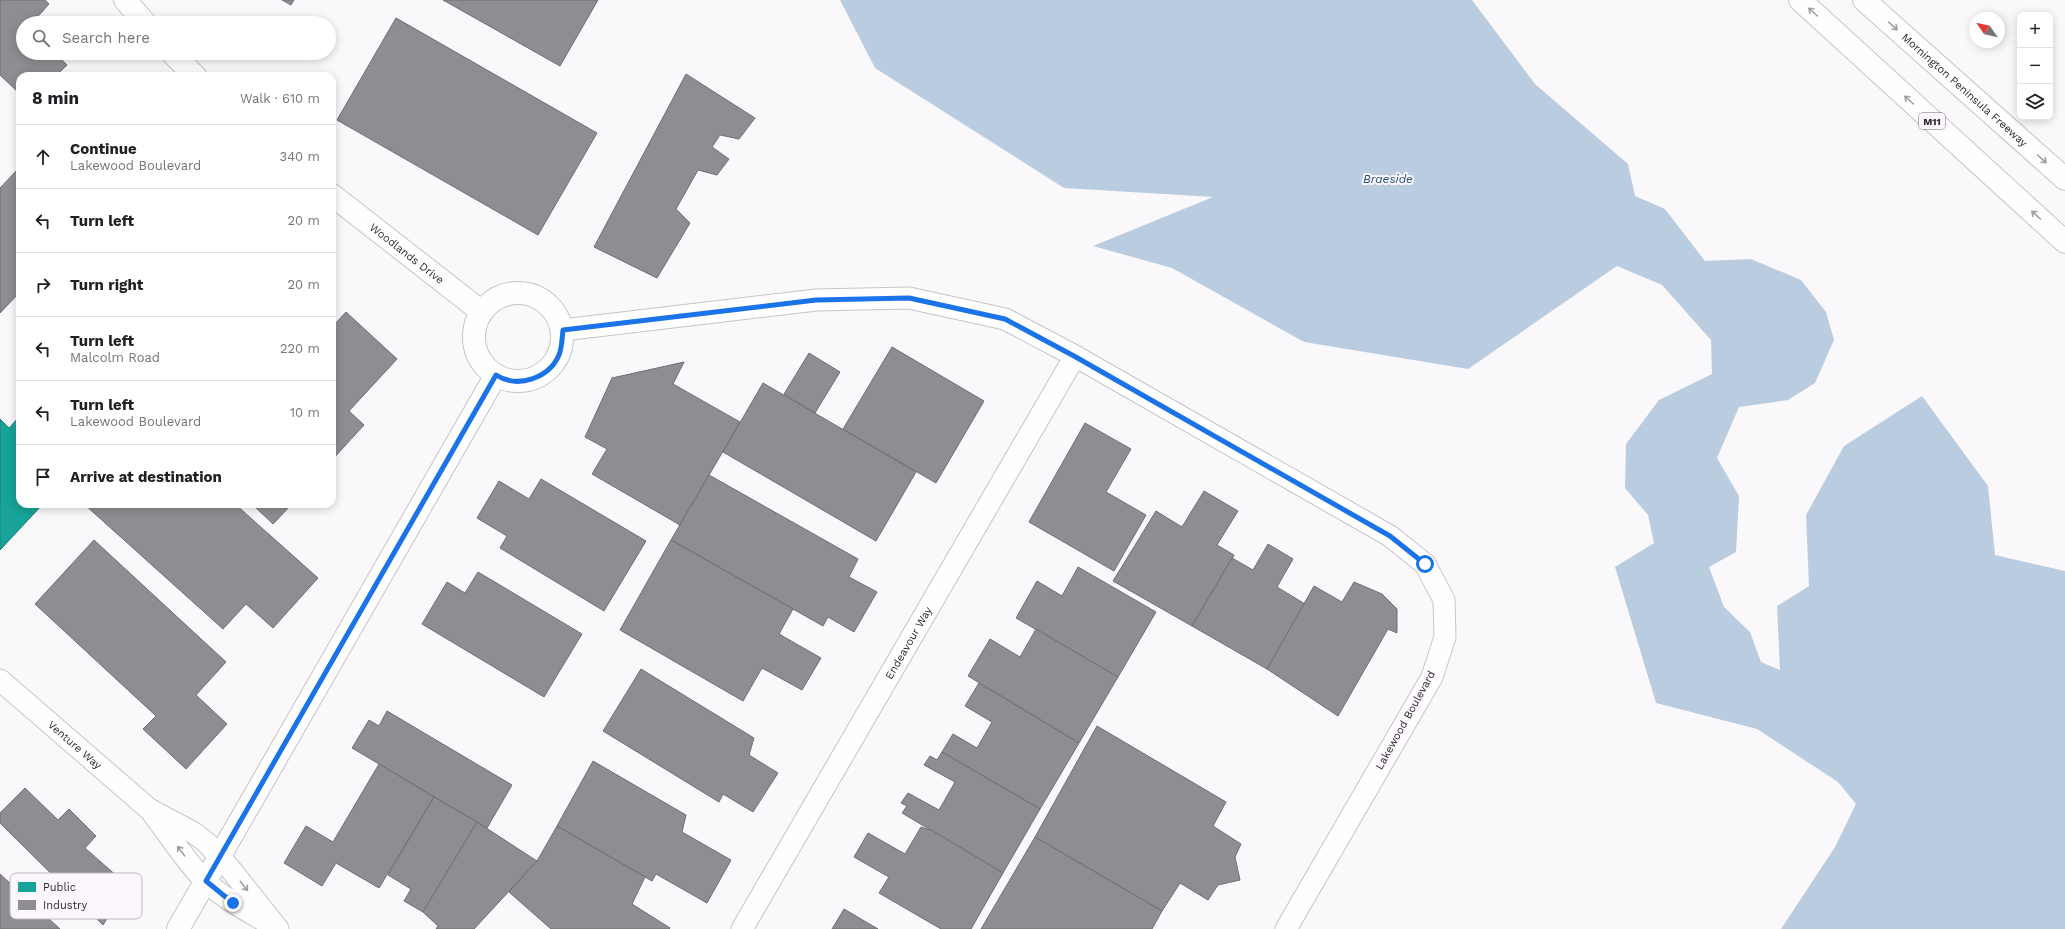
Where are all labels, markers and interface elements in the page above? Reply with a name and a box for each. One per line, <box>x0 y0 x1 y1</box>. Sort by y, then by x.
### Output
one-way arrow <box>1808 7 1818 17</box>
north arrow <box>1969 12 2005 48</box>
map controls <box>2017 12 2053 120</box>
button: + <box>2017 12 2053 48</box>
search box <box>16 16 336 60</box>
one-way arrow <box>1888 21 1898 30</box>
icon: search <box>30 27 52 49</box>
text: Search here <box>62 29 150 47</box>
street label: Mornington Peninsula Freeway <box>1899 31 2030 150</box>
button: − <box>2017 48 2053 84</box>
button: layers <box>2017 84 2053 120</box>
text: 8 min <box>32 88 79 108</box>
text: Walk · 610 m <box>240 91 320 106</box>
one-way arrow <box>1904 95 1914 104</box>
road number: M11 <box>1919 113 1945 129</box>
text: Continue <box>70 140 137 158</box>
icon: ahead <box>32 146 54 168</box>
text: 340 m <box>280 149 320 164</box>
one-way arrow <box>2037 155 2048 164</box>
text: Lakewood Boulevard <box>70 158 201 173</box>
water label: Braeside <box>1363 172 1413 186</box>
icon: left <box>32 210 54 232</box>
one-way arrow <box>2031 211 2041 220</box>
text: Turn left <box>70 212 134 230</box>
text: 20 m <box>288 213 320 228</box>
street label: Woodlands Drive <box>367 221 446 287</box>
icon: right <box>32 274 54 296</box>
text: Turn right <box>70 276 143 294</box>
text: 20 m <box>288 277 320 292</box>
text: Turn left <box>70 332 134 350</box>
icon: left <box>32 338 54 360</box>
text: 220 m <box>280 341 320 356</box>
text: Malcolm Road <box>70 350 160 365</box>
text: Turn left <box>70 396 134 414</box>
icon: left <box>32 402 54 424</box>
text: 10 m <box>290 405 320 420</box>
text: Lakewood Boulevard <box>70 414 201 429</box>
icon: arrive <box>32 466 54 488</box>
text: Arrive at destination <box>70 468 222 486</box>
route start <box>1416 555 1434 573</box>
street label: Endeavour Way <box>883 604 935 682</box>
street label: Lakewood Boulevard <box>1373 669 1438 772</box>
street label: Venture Way <box>45 718 104 772</box>
one-way arrow <box>177 845 185 856</box>
legend <box>10 873 142 919</box>
text: Public <box>43 881 76 894</box>
one-way arrow <box>240 881 249 892</box>
route end <box>224 894 242 912</box>
text: Industry <box>43 899 88 912</box>

